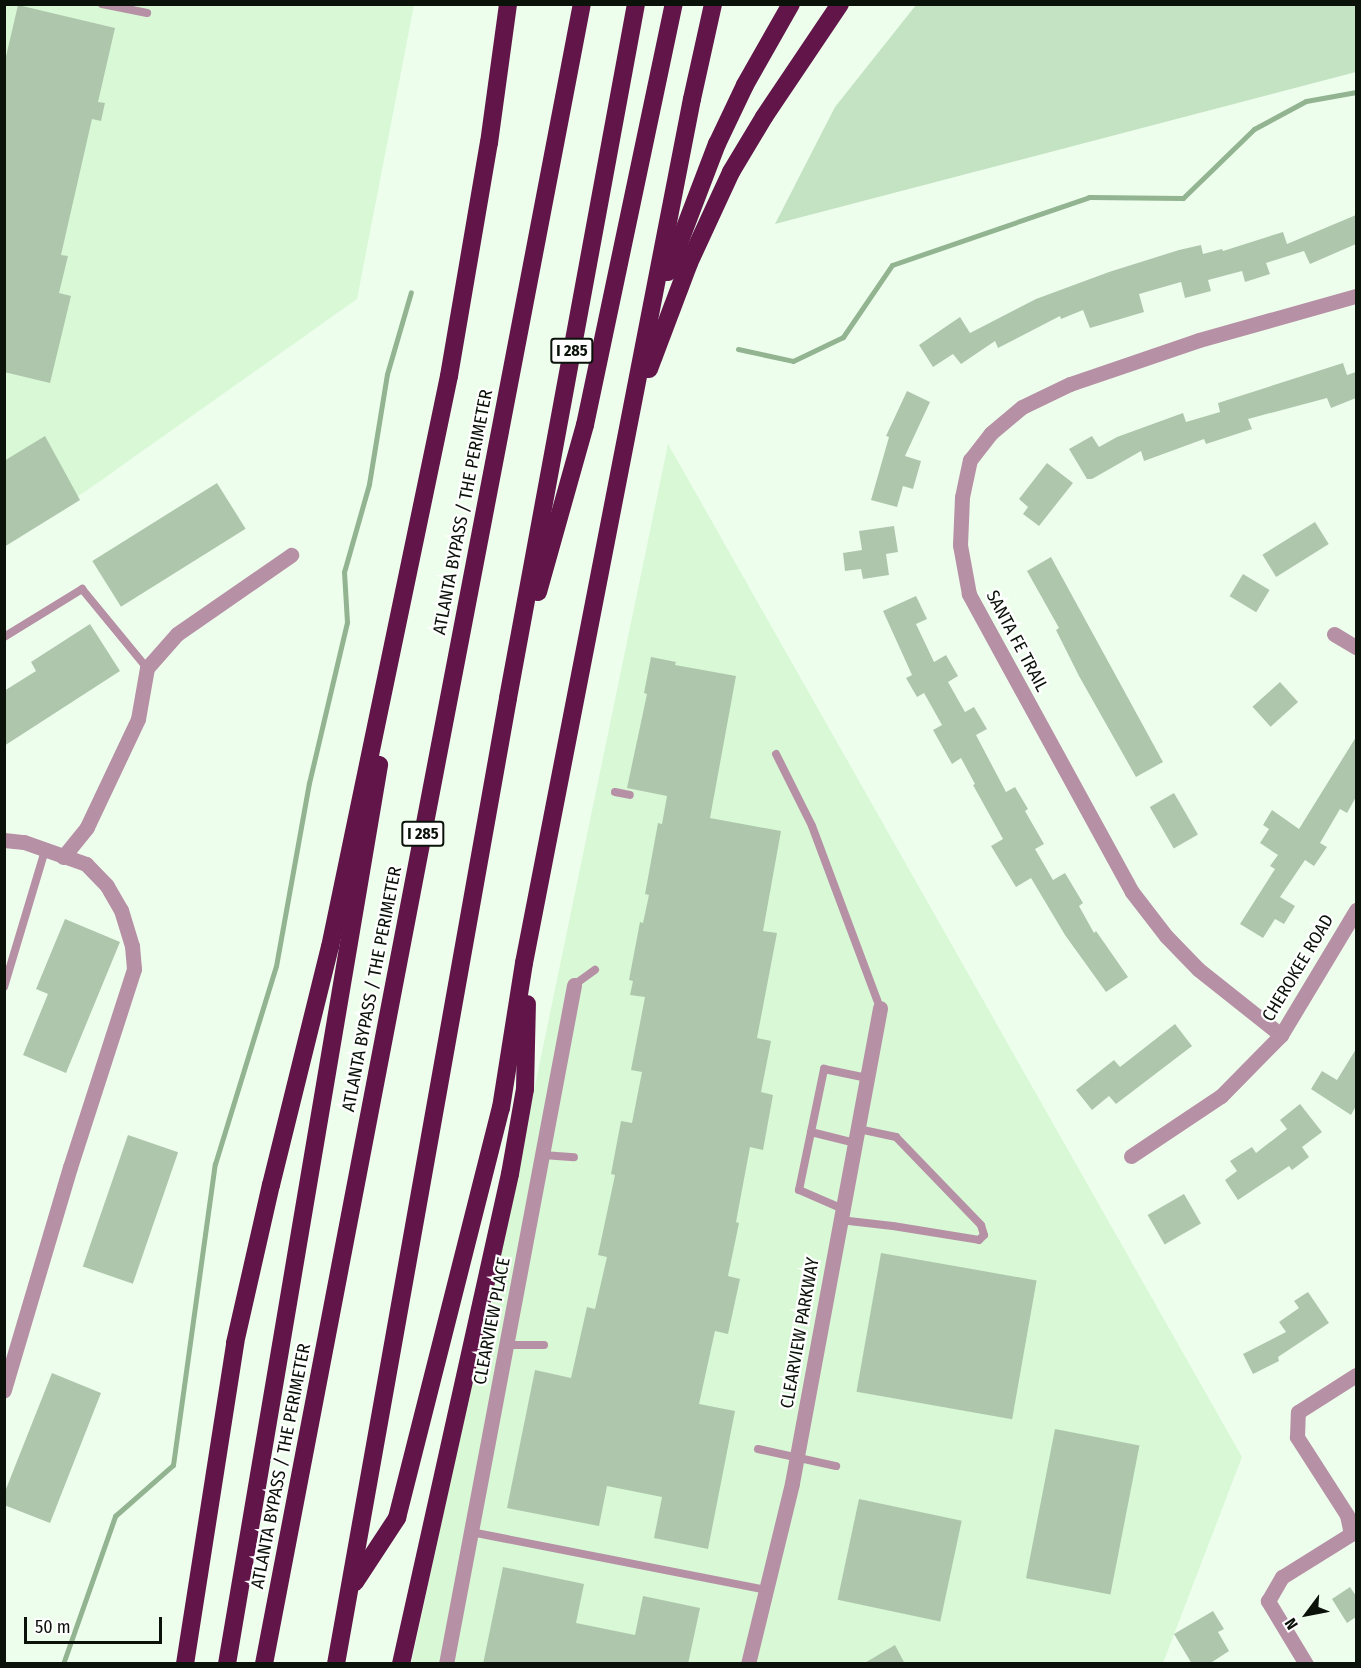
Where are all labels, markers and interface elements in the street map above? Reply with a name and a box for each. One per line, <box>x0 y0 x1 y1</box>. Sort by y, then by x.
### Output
road number: I 285 <box>550 338 594 364</box>
street label: ATLANTA BYPASS / THE PERIMETER <box>429 388 497 636</box>
street label: SANTA FE TRAIL <box>981 587 1053 695</box>
road number: I 285 <box>400 821 446 847</box>
street label: ATLANTA BYPASS / THE PERIMETER <box>338 865 406 1113</box>
street label: CHEROKEE ROAD <box>1258 911 1338 1025</box>
street label: CLEARVIEW PLACE <box>469 1256 515 1386</box>
street label: CLEARVIEW PARKWAY <box>776 1256 824 1410</box>
street label: ATLANTA BYPASS / THE PERIMETER <box>247 1342 315 1590</box>
north arrow <box>1277 1584 1337 1644</box>
scale bar <box>27 1605 165 1643</box>
text: N <box>1281 1615 1302 1633</box>
text: 50 m <box>35 1616 71 1638</box>

